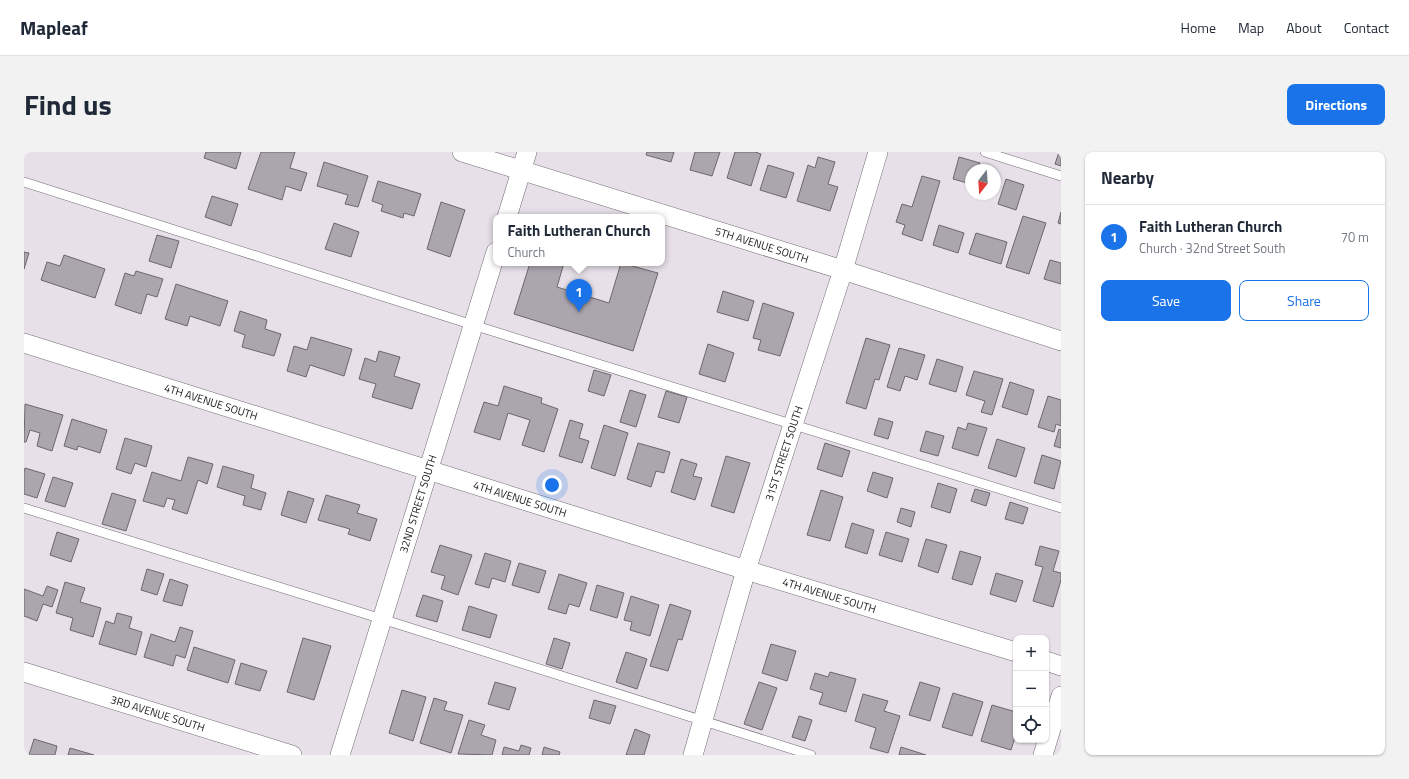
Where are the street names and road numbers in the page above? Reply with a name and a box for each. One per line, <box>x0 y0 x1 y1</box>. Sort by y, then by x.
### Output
street label: 5TH AVENUE SOUTH <box>713 223 811 267</box>
street label: 4TH AVENUE SOUTH <box>162 380 260 424</box>
street label: 31ST STREET SOUTH <box>761 404 807 503</box>
street label: 32ND STREET SOUTH <box>395 453 441 555</box>
street label: 4TH AVENUE SOUTH <box>471 477 569 521</box>
street label: 4TH AVENUE SOUTH <box>781 574 878 617</box>
street label: 3RD AVENUE SOUTH <box>109 691 207 736</box>

